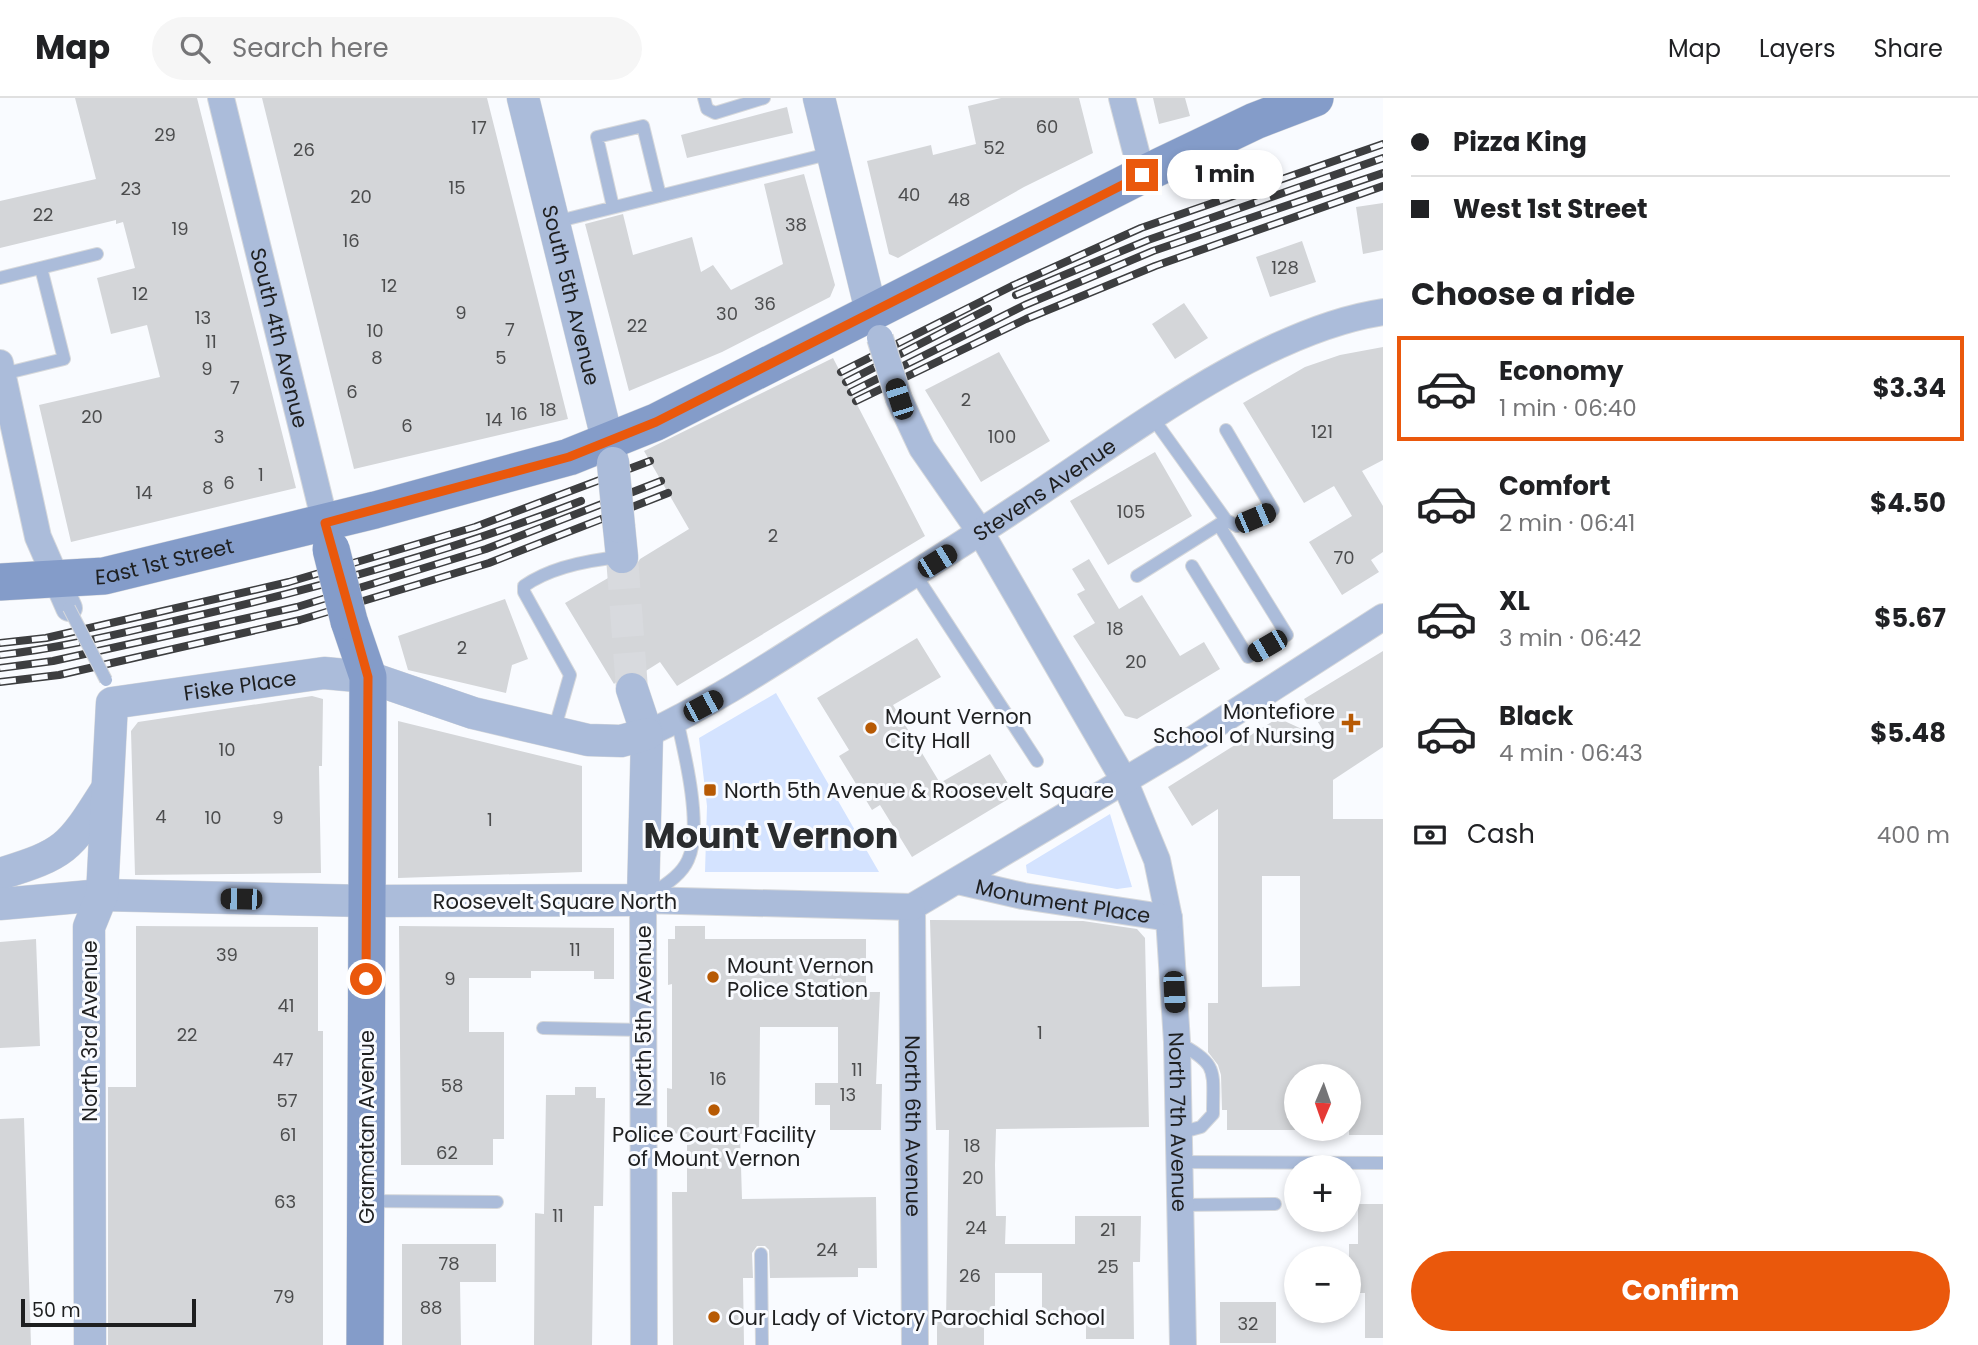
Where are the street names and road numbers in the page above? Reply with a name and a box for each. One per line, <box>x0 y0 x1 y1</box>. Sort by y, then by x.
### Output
street label: South 5th Avenue <box>535 202 608 388</box>
street label: South 4th Avenue <box>244 245 316 431</box>
street label: Stevens Avenue <box>967 431 1121 548</box>
street label: East 1st Street <box>94 531 236 591</box>
street label: Fiske Place <box>182 663 298 707</box>
street label: Monument Place <box>973 871 1153 930</box>
street label: Roosevelt Square North <box>433 887 677 916</box>
street label: North 5th Avenue <box>629 925 658 1107</box>
street label: North 3rd Avenue <box>75 940 104 1122</box>
street label: Gramatan Avenue <box>352 1030 381 1224</box>
street label: North 7th Avenue <box>1162 1031 1195 1212</box>
street label: North 6th Avenue <box>898 1035 929 1217</box>

